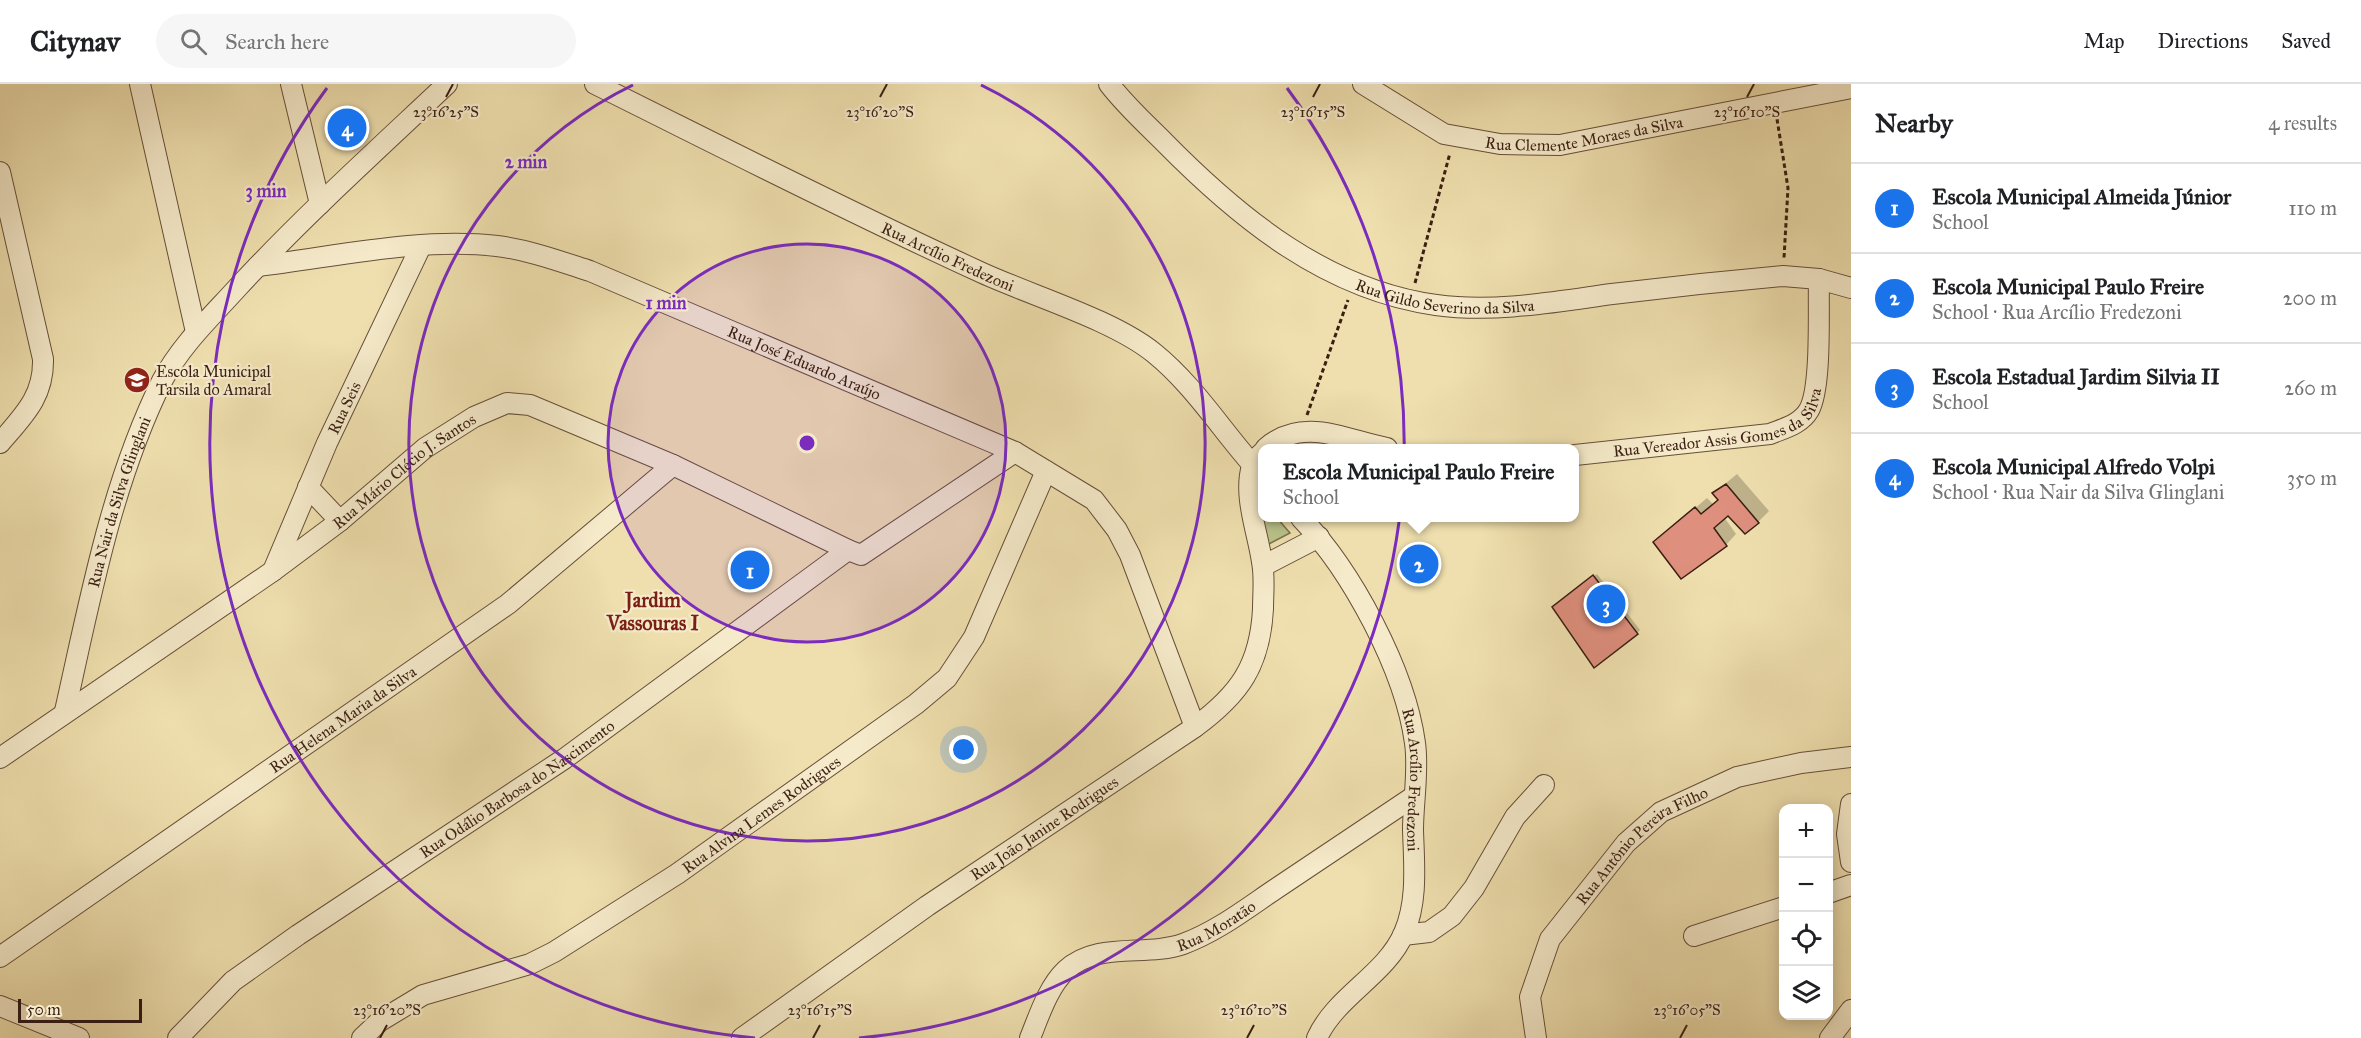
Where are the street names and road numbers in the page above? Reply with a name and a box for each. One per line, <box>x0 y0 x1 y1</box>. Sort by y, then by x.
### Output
street label: Rua Clemente Moraes da Silva <box>1484 112 1685 155</box>
street label: Rua Arcílio Fredezoni <box>878 218 1017 296</box>
street label: Rua Gildo Severino da Silva <box>1353 275 1536 318</box>
street label: Rua José Eduardo Araújo <box>725 322 884 404</box>
street label: Rua Seis <box>324 378 365 437</box>
street label: Rua Vereador Assis Gomes da Silva <box>1612 386 1825 461</box>
street label: Rua Mário Clécio J. Santos <box>329 409 479 533</box>
street label: Rua Nair da Silva Glinglani <box>84 413 155 590</box>
street label: Rua Helena Maria da Silva <box>266 662 420 777</box>
street label: Rua Arcílio Fredezoni <box>1398 706 1425 852</box>
street label: Rua Odálio Barbosa do Nascimento <box>416 716 618 862</box>
street label: Rua Alvina Lemes Rodrigues <box>678 752 844 877</box>
street label: Rua João Janine Rodrigues <box>967 772 1122 884</box>
street label: Rua Antônio Pereira Filho <box>1572 783 1711 908</box>
street label: Rua Moratão <box>1174 897 1259 956</box>

